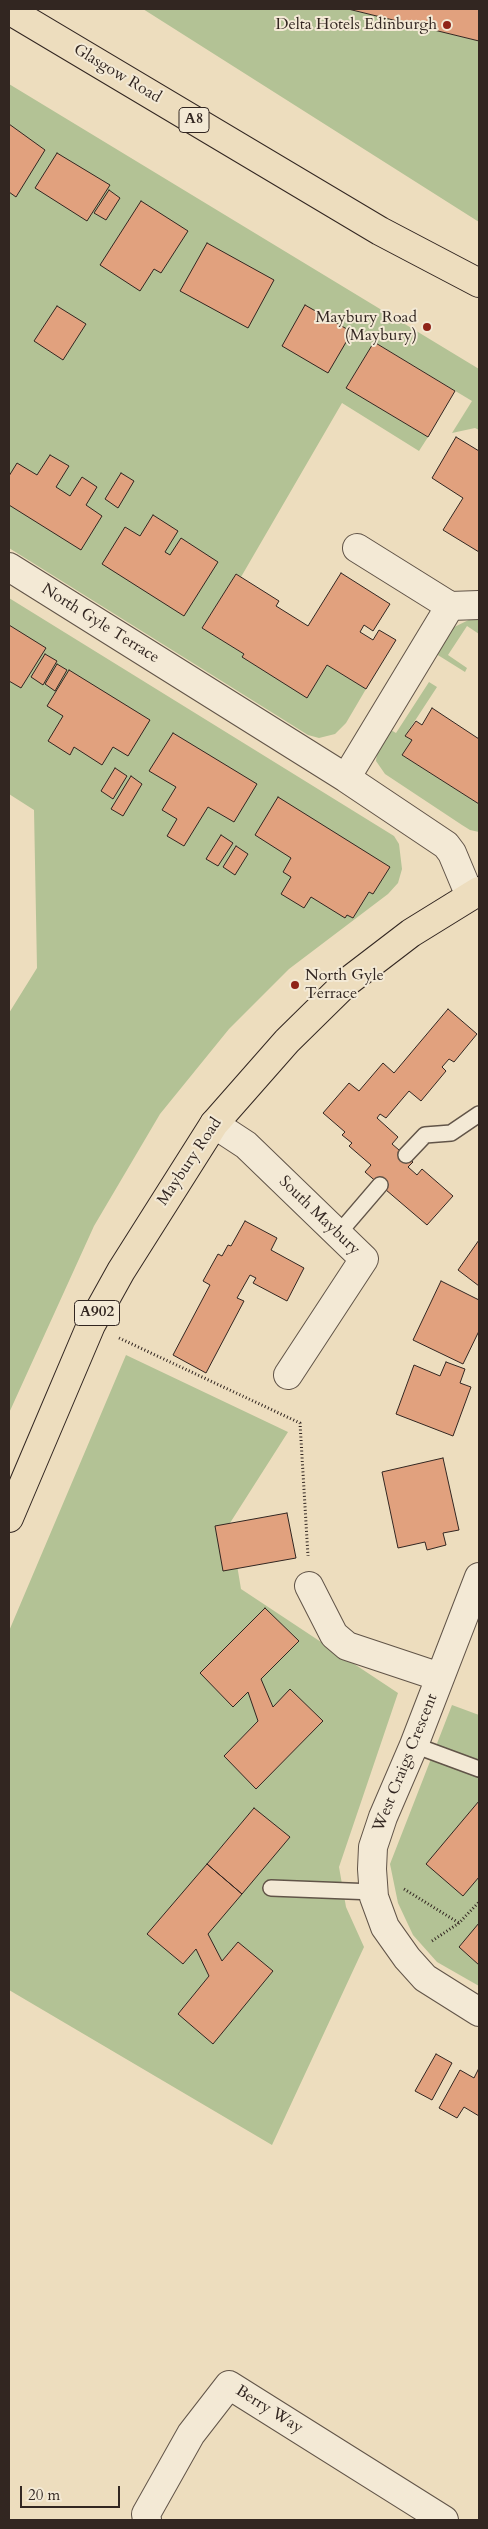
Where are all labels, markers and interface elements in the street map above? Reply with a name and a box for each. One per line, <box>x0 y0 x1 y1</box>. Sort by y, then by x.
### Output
place label: Delta Hotels Edinburgh <box>275 15 437 35</box>
marker: Delta Hotels Edinburgh <box>441 19 453 31</box>
street label: Glasgow Road <box>70 40 164 108</box>
road number: A8 <box>179 108 209 132</box>
place label: Maybury Road (Maybury) <box>315 308 417 346</box>
marker: Maybury Road (Maybury) <box>421 321 433 333</box>
street label: North Gyle Terrace <box>38 580 162 668</box>
place label: North Gyle Terrace <box>305 966 384 1004</box>
marker: North Gyle Terrace <box>289 979 301 991</box>
street label: Maybury Road <box>154 1115 226 1209</box>
street label: South Maybury <box>274 1172 364 1260</box>
road number: A902 <box>74 1300 120 1326</box>
street label: West Craigs Crescent <box>370 1691 442 1835</box>
street label: Berry Way <box>232 2382 306 2438</box>
scale bar <box>22 2476 122 2508</box>
text: 20 m <box>28 2485 60 2505</box>

